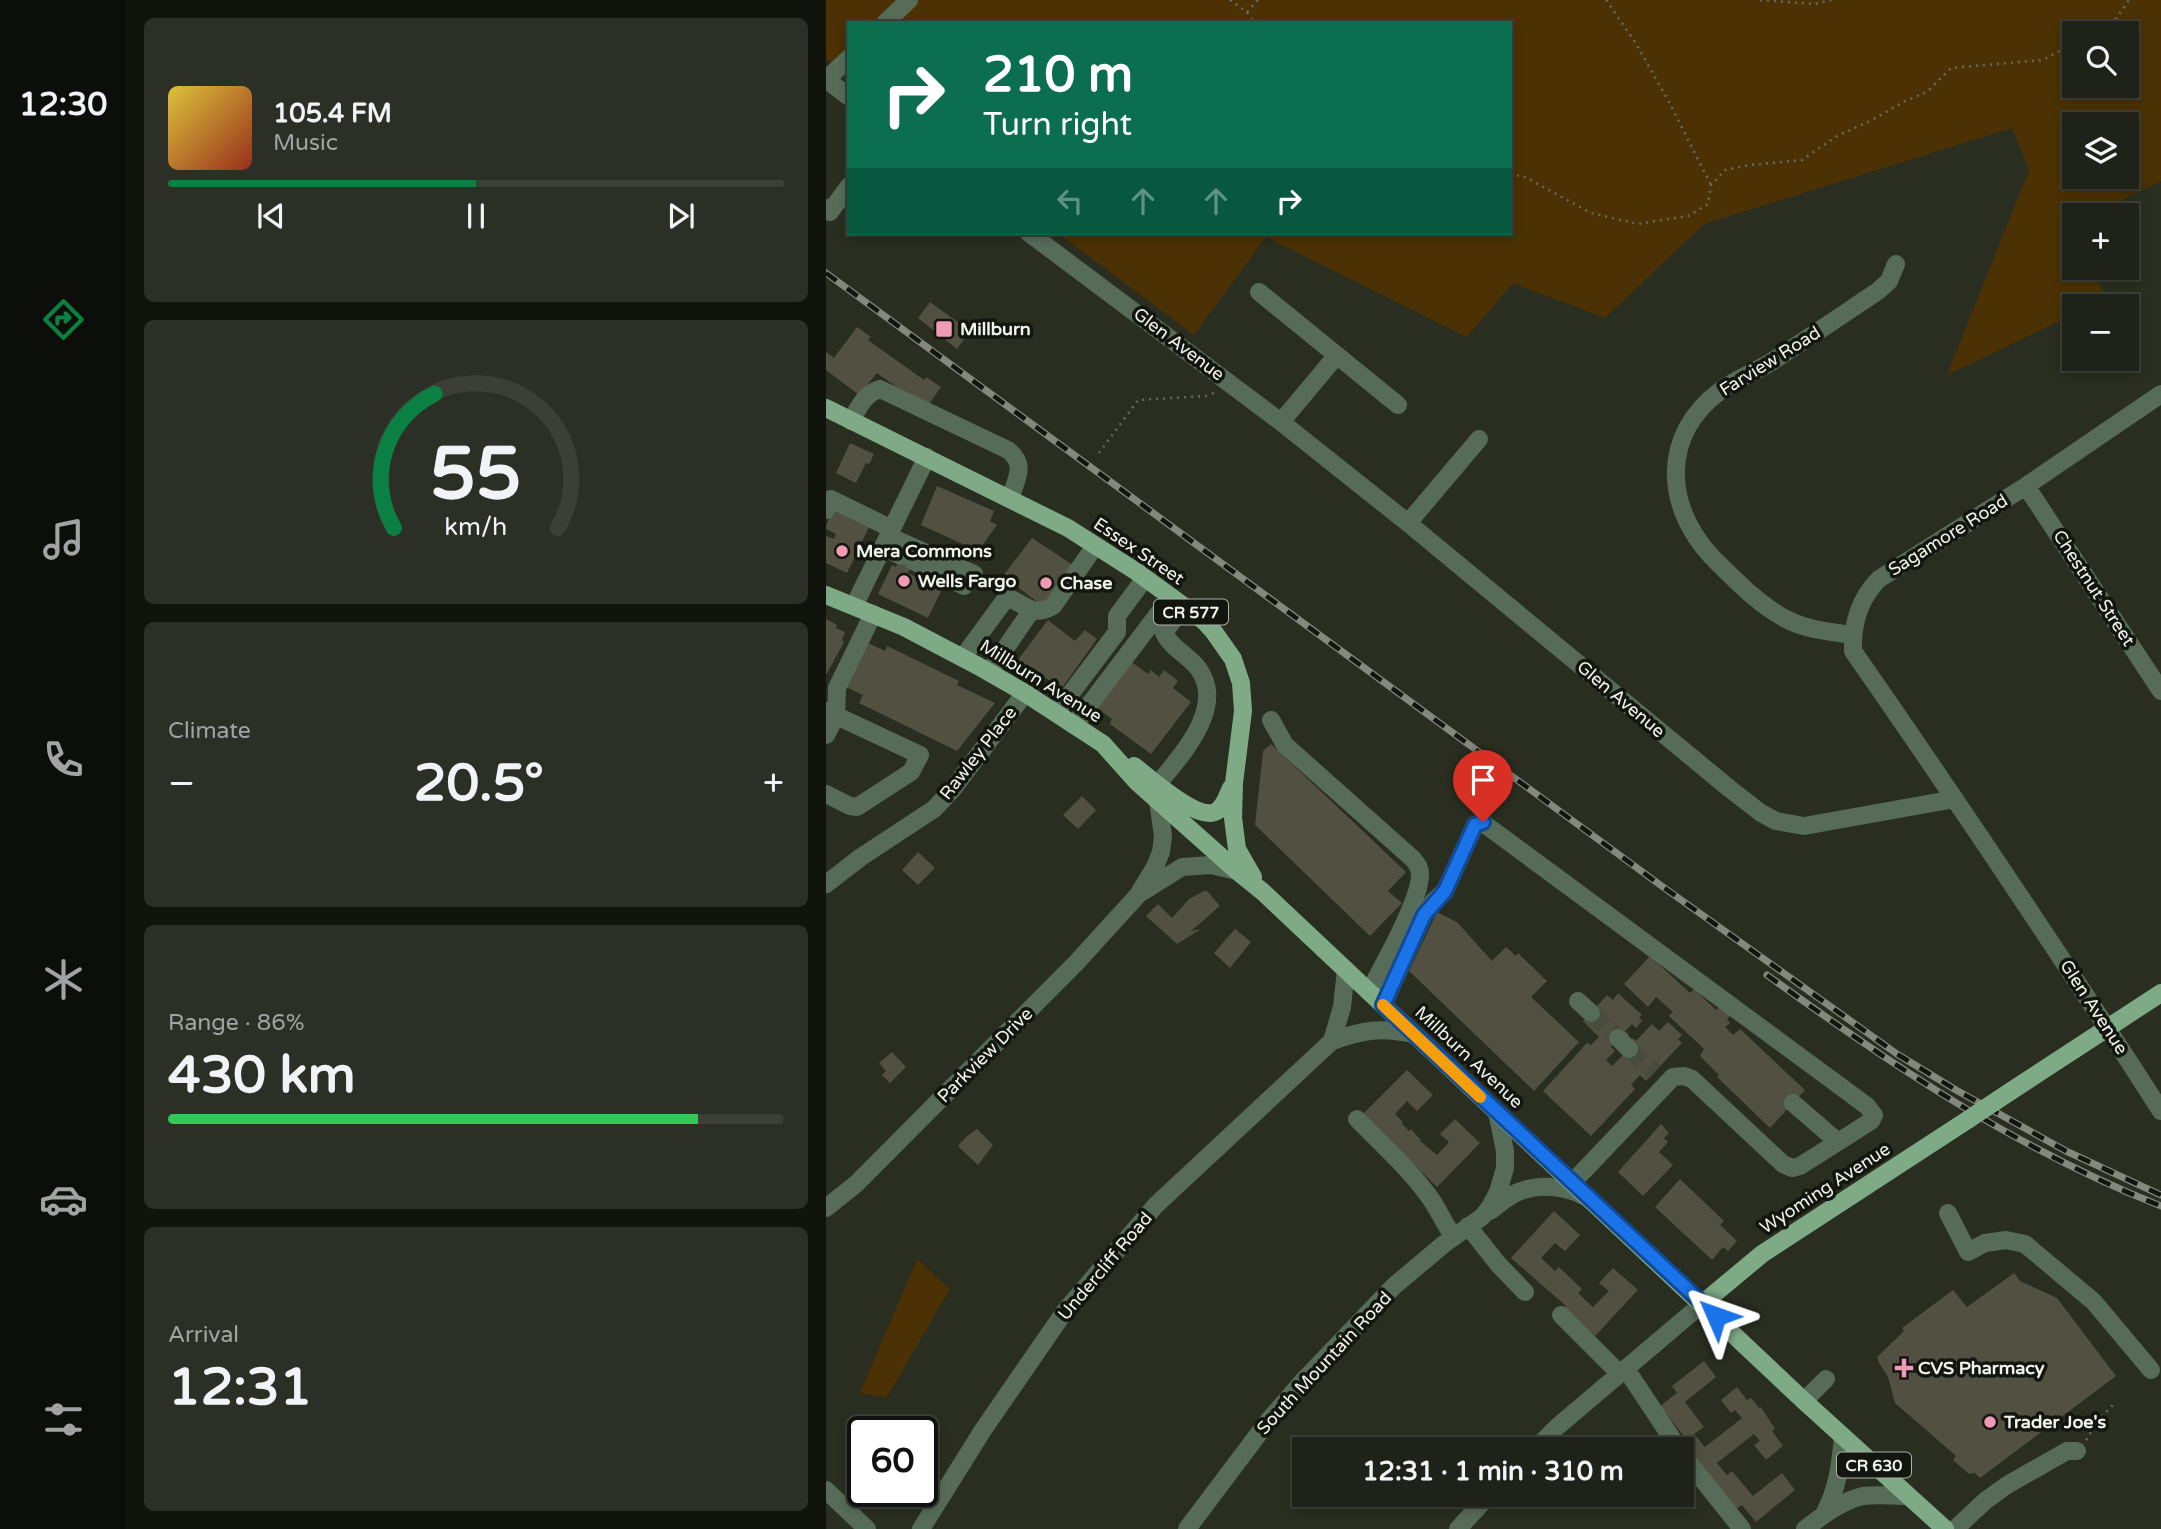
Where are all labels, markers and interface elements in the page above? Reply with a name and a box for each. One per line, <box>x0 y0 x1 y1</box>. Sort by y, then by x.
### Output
map controls <box>2062 21 2139 371</box>
button: search <box>2062 21 2139 98</box>
text: 210 m <box>983 46 1133 105</box>
icon: right <box>868 49 959 140</box>
text: 12:30 <box>19 86 107 124</box>
text: 105.4 FM <box>273 98 392 129</box>
text: Turn right <box>983 106 1132 144</box>
button: layers <box>2062 112 2139 189</box>
text: Music <box>273 129 338 157</box>
icon: left <box>1051 182 1089 220</box>
icon: ahead <box>1124 182 1162 220</box>
icon: ahead <box>1197 182 1235 220</box>
icon: right <box>1270 182 1308 220</box>
icon: previous <box>252 197 290 235</box>
icon: pause <box>457 197 495 235</box>
icon: next <box>662 197 700 235</box>
button: + <box>2062 203 2139 280</box>
button: − <box>2062 294 2139 371</box>
icon: directions <box>39 295 88 344</box>
street label: Glen Avenue <box>1129 303 1229 385</box>
place label: Millburn <box>960 318 1031 340</box>
marker: Millburn <box>934 319 954 339</box>
street label: Farview Road <box>1715 321 1825 401</box>
text: 55 <box>430 432 522 520</box>
street label: Sagamore Road <box>1884 489 2012 581</box>
text: km/h <box>445 512 507 542</box>
street label: Essex Street <box>1089 513 1189 589</box>
icon: music <box>39 515 88 564</box>
street label: Chestnut Street <box>2048 526 2140 650</box>
place label: Mera Commons <box>856 540 992 562</box>
marker: Mera Commons <box>834 543 850 559</box>
place label: Wells Fargo <box>918 570 1017 592</box>
place label: Chase <box>1060 572 1112 594</box>
marker: Wells Fargo <box>896 573 912 589</box>
marker: Chase <box>1038 575 1054 591</box>
road number: CR 577 <box>1154 600 1228 624</box>
street label: Millburn Avenue <box>976 635 1106 727</box>
street label: Glen Avenue <box>1572 656 1670 742</box>
street label: Rawley Place <box>935 702 1021 804</box>
text: Climate <box>168 717 251 745</box>
icon: phone <box>39 735 88 784</box>
pin <box>1453 750 1513 822</box>
text: 20.5° <box>414 752 544 815</box>
text: − <box>168 761 195 807</box>
text: + <box>763 761 784 807</box>
icon: arrive <box>1464 761 1502 799</box>
icon: climate <box>39 955 88 1004</box>
street label: Glen Avenue <box>2055 956 2133 1058</box>
street label: Millburn Avenue <box>1410 1001 1528 1113</box>
street label: Parkview Drive <box>933 1003 1037 1107</box>
text: Range · 86% <box>168 1009 304 1037</box>
text: 430 km <box>168 1044 356 1107</box>
street label: Wyoming Avenue <box>1756 1138 1894 1238</box>
icon: car <box>39 1175 88 1224</box>
street label: Undercliff Road <box>1053 1207 1157 1325</box>
position arrow <box>1679 1279 1753 1353</box>
street label: South Mountain Road <box>1252 1287 1396 1439</box>
text: Arrival <box>168 1321 239 1349</box>
text: 12:31 <box>168 1356 312 1419</box>
place label: CVS Pharmacy <box>1918 1357 2045 1379</box>
marker: CVS Pharmacy <box>1896 1360 1912 1376</box>
icon: filters <box>39 1395 88 1444</box>
place label: Trader Joe's <box>2003 1411 2107 1433</box>
marker: Trader Joe's <box>1982 1414 1998 1430</box>
speed limit sign: 60 <box>847 1416 938 1507</box>
road number: CR 630 <box>1837 1452 1911 1478</box>
text: 12:31 · 1 min · 310 m <box>1362 1456 1624 1487</box>

